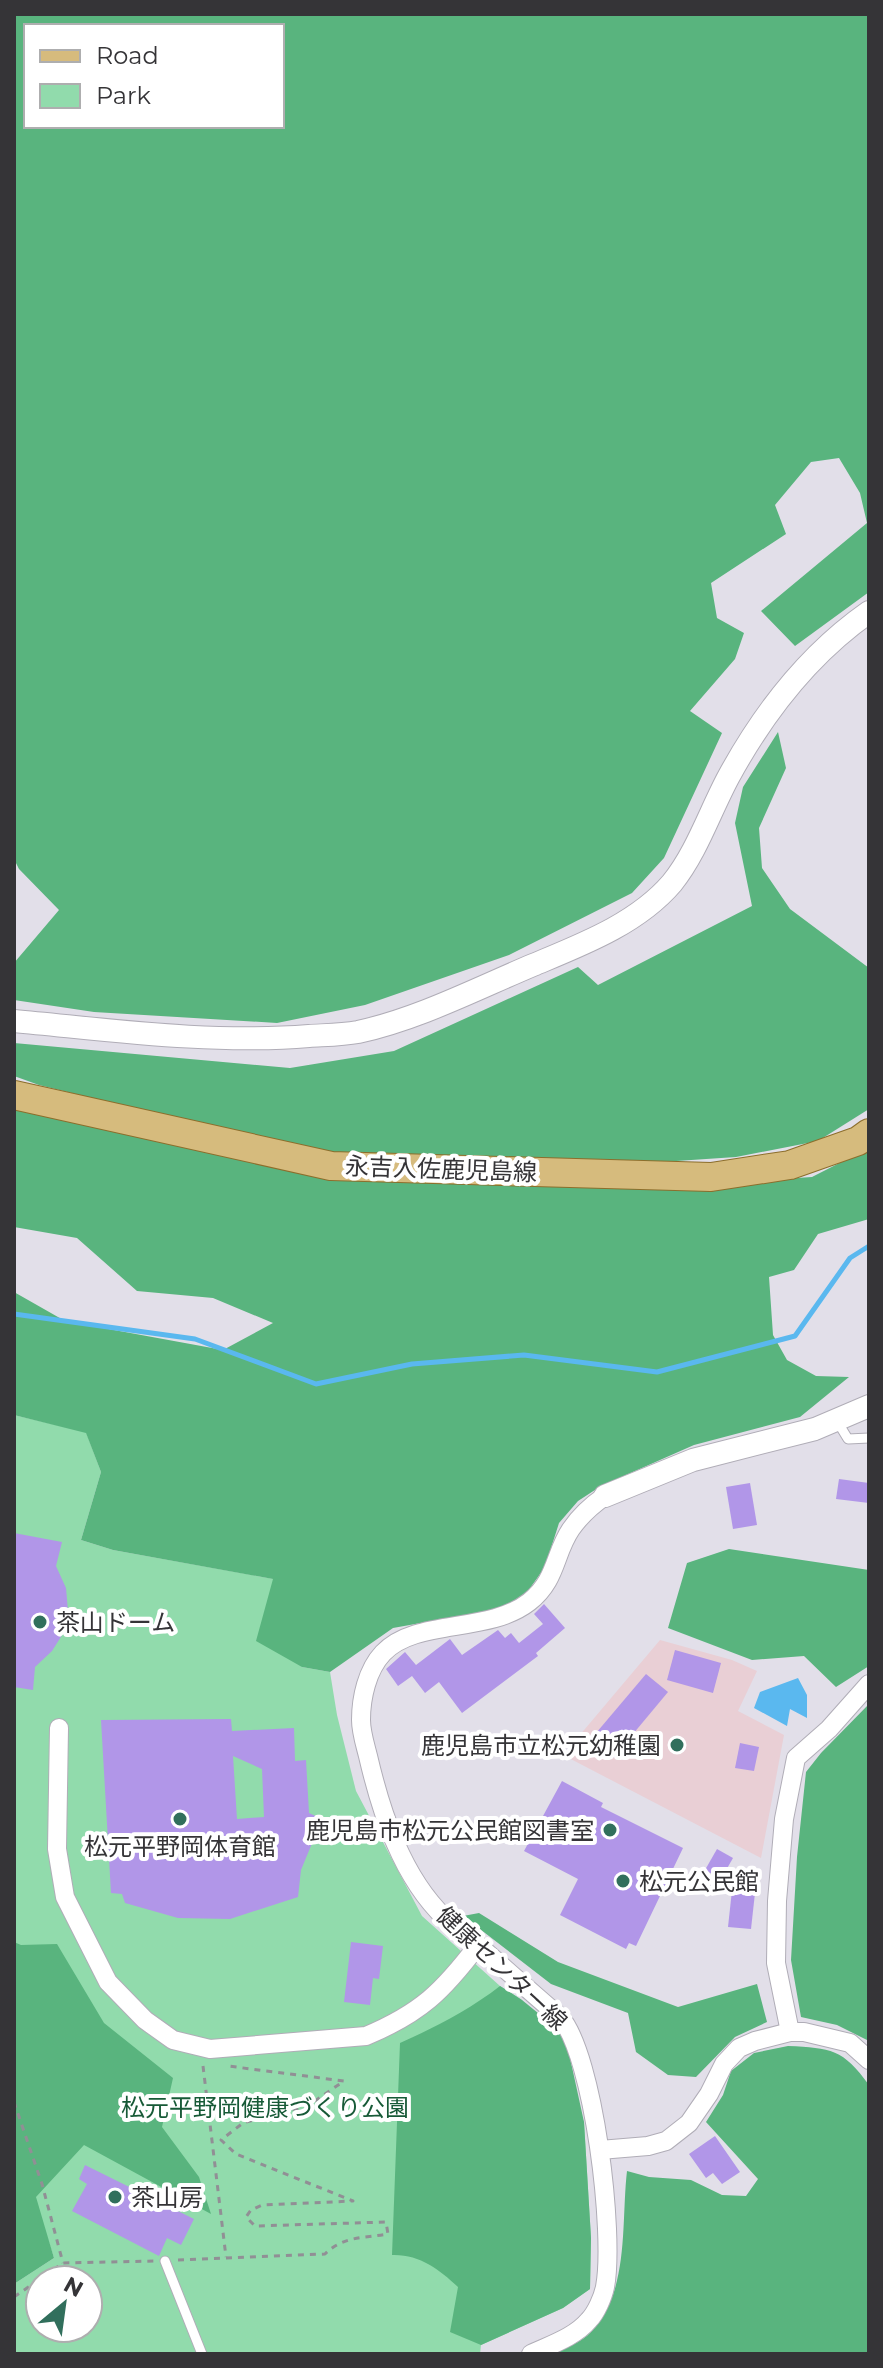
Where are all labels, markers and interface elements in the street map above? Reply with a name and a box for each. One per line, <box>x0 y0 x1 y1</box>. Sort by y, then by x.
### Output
legend <box>24 24 284 128</box>
text: Road <box>96 41 159 70</box>
text: Park <box>96 81 151 110</box>
street label: 永吉入佐鹿児島線 <box>345 1151 537 1187</box>
place label: 茶山ドーム <box>56 1608 175 1637</box>
marker: 茶山ドーム <box>31 1613 49 1631</box>
place label: 鹿児島市立松元幼稚園 <box>421 1731 661 1760</box>
marker: 鹿児島市立松元幼稚園 <box>668 1736 686 1754</box>
marker: 松元平野岡体育館 <box>171 1810 189 1828</box>
place label: 鹿児島市松元公民館図書室 <box>306 1816 594 1845</box>
marker: 鹿児島市松元公民館図書室 <box>601 1821 619 1839</box>
place label: 松元平野岡体育館 <box>84 1832 276 1861</box>
place label: 松元公民館 <box>639 1867 759 1896</box>
marker: 松元公民館 <box>614 1872 632 1890</box>
street label: 健康センター線 <box>431 1900 573 2036</box>
park label: 松元平野岡健康づくり公園 <box>121 2093 409 2122</box>
place label: 茶山房 <box>131 2183 203 2212</box>
marker: 茶山房 <box>106 2188 124 2206</box>
north arrow <box>24 2264 104 2344</box>
text: N <box>59 2271 88 2303</box>

